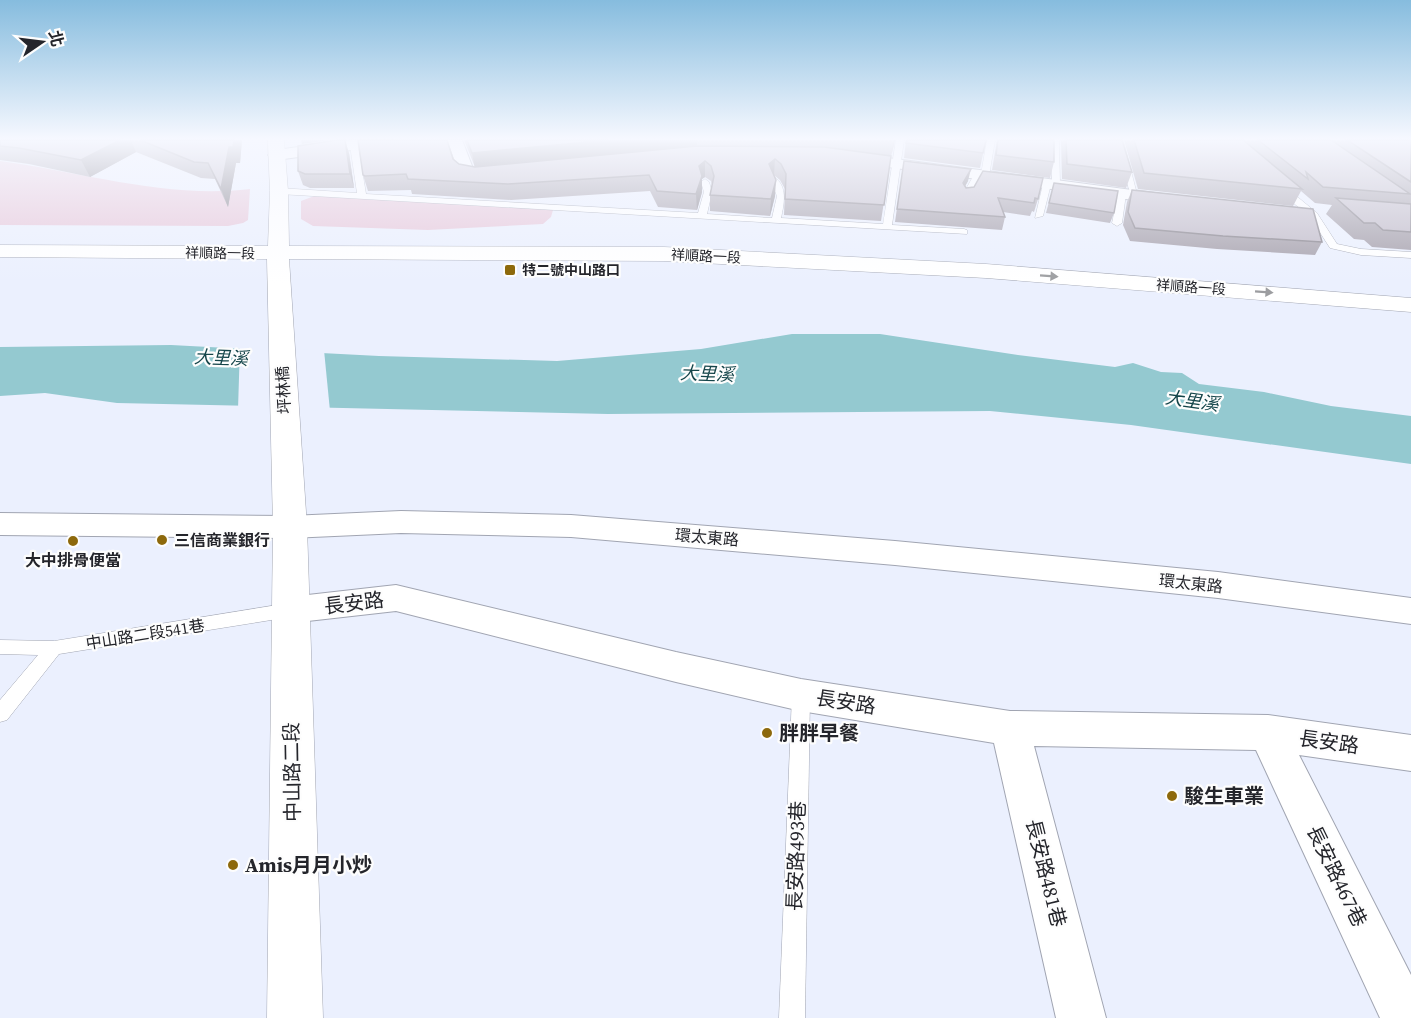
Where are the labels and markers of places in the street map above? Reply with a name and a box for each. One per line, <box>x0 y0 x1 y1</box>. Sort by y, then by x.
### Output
place label: 特二號中山路口 <box>522 260 620 280</box>
marker: 特二號中山路口 <box>503 263 517 277</box>
place label: 三信商業銀行 <box>174 529 270 551</box>
marker: 三信商業銀行 <box>155 533 169 547</box>
marker: 大中排骨便當 <box>66 534 80 548</box>
place label: 大中排骨便當 <box>25 549 121 571</box>
place label: 胖胖早餐 <box>779 719 859 747</box>
marker: 胖胖早餐 <box>760 726 774 740</box>
place label: 駿生車業 <box>1184 782 1264 810</box>
marker: 駿生車業 <box>1165 789 1179 803</box>
place label: Amis月月小炒 <box>245 851 372 879</box>
marker: Amis月月小炒 <box>226 858 240 872</box>

